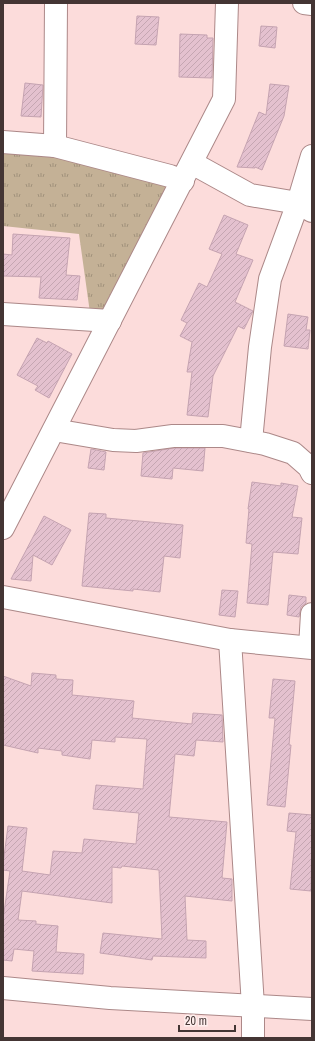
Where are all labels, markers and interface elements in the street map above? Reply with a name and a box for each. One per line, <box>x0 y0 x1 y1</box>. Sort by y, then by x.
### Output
scale bar <box>179 1007 235 1033</box>
text: 20 m <box>185 1013 207 1029</box>

